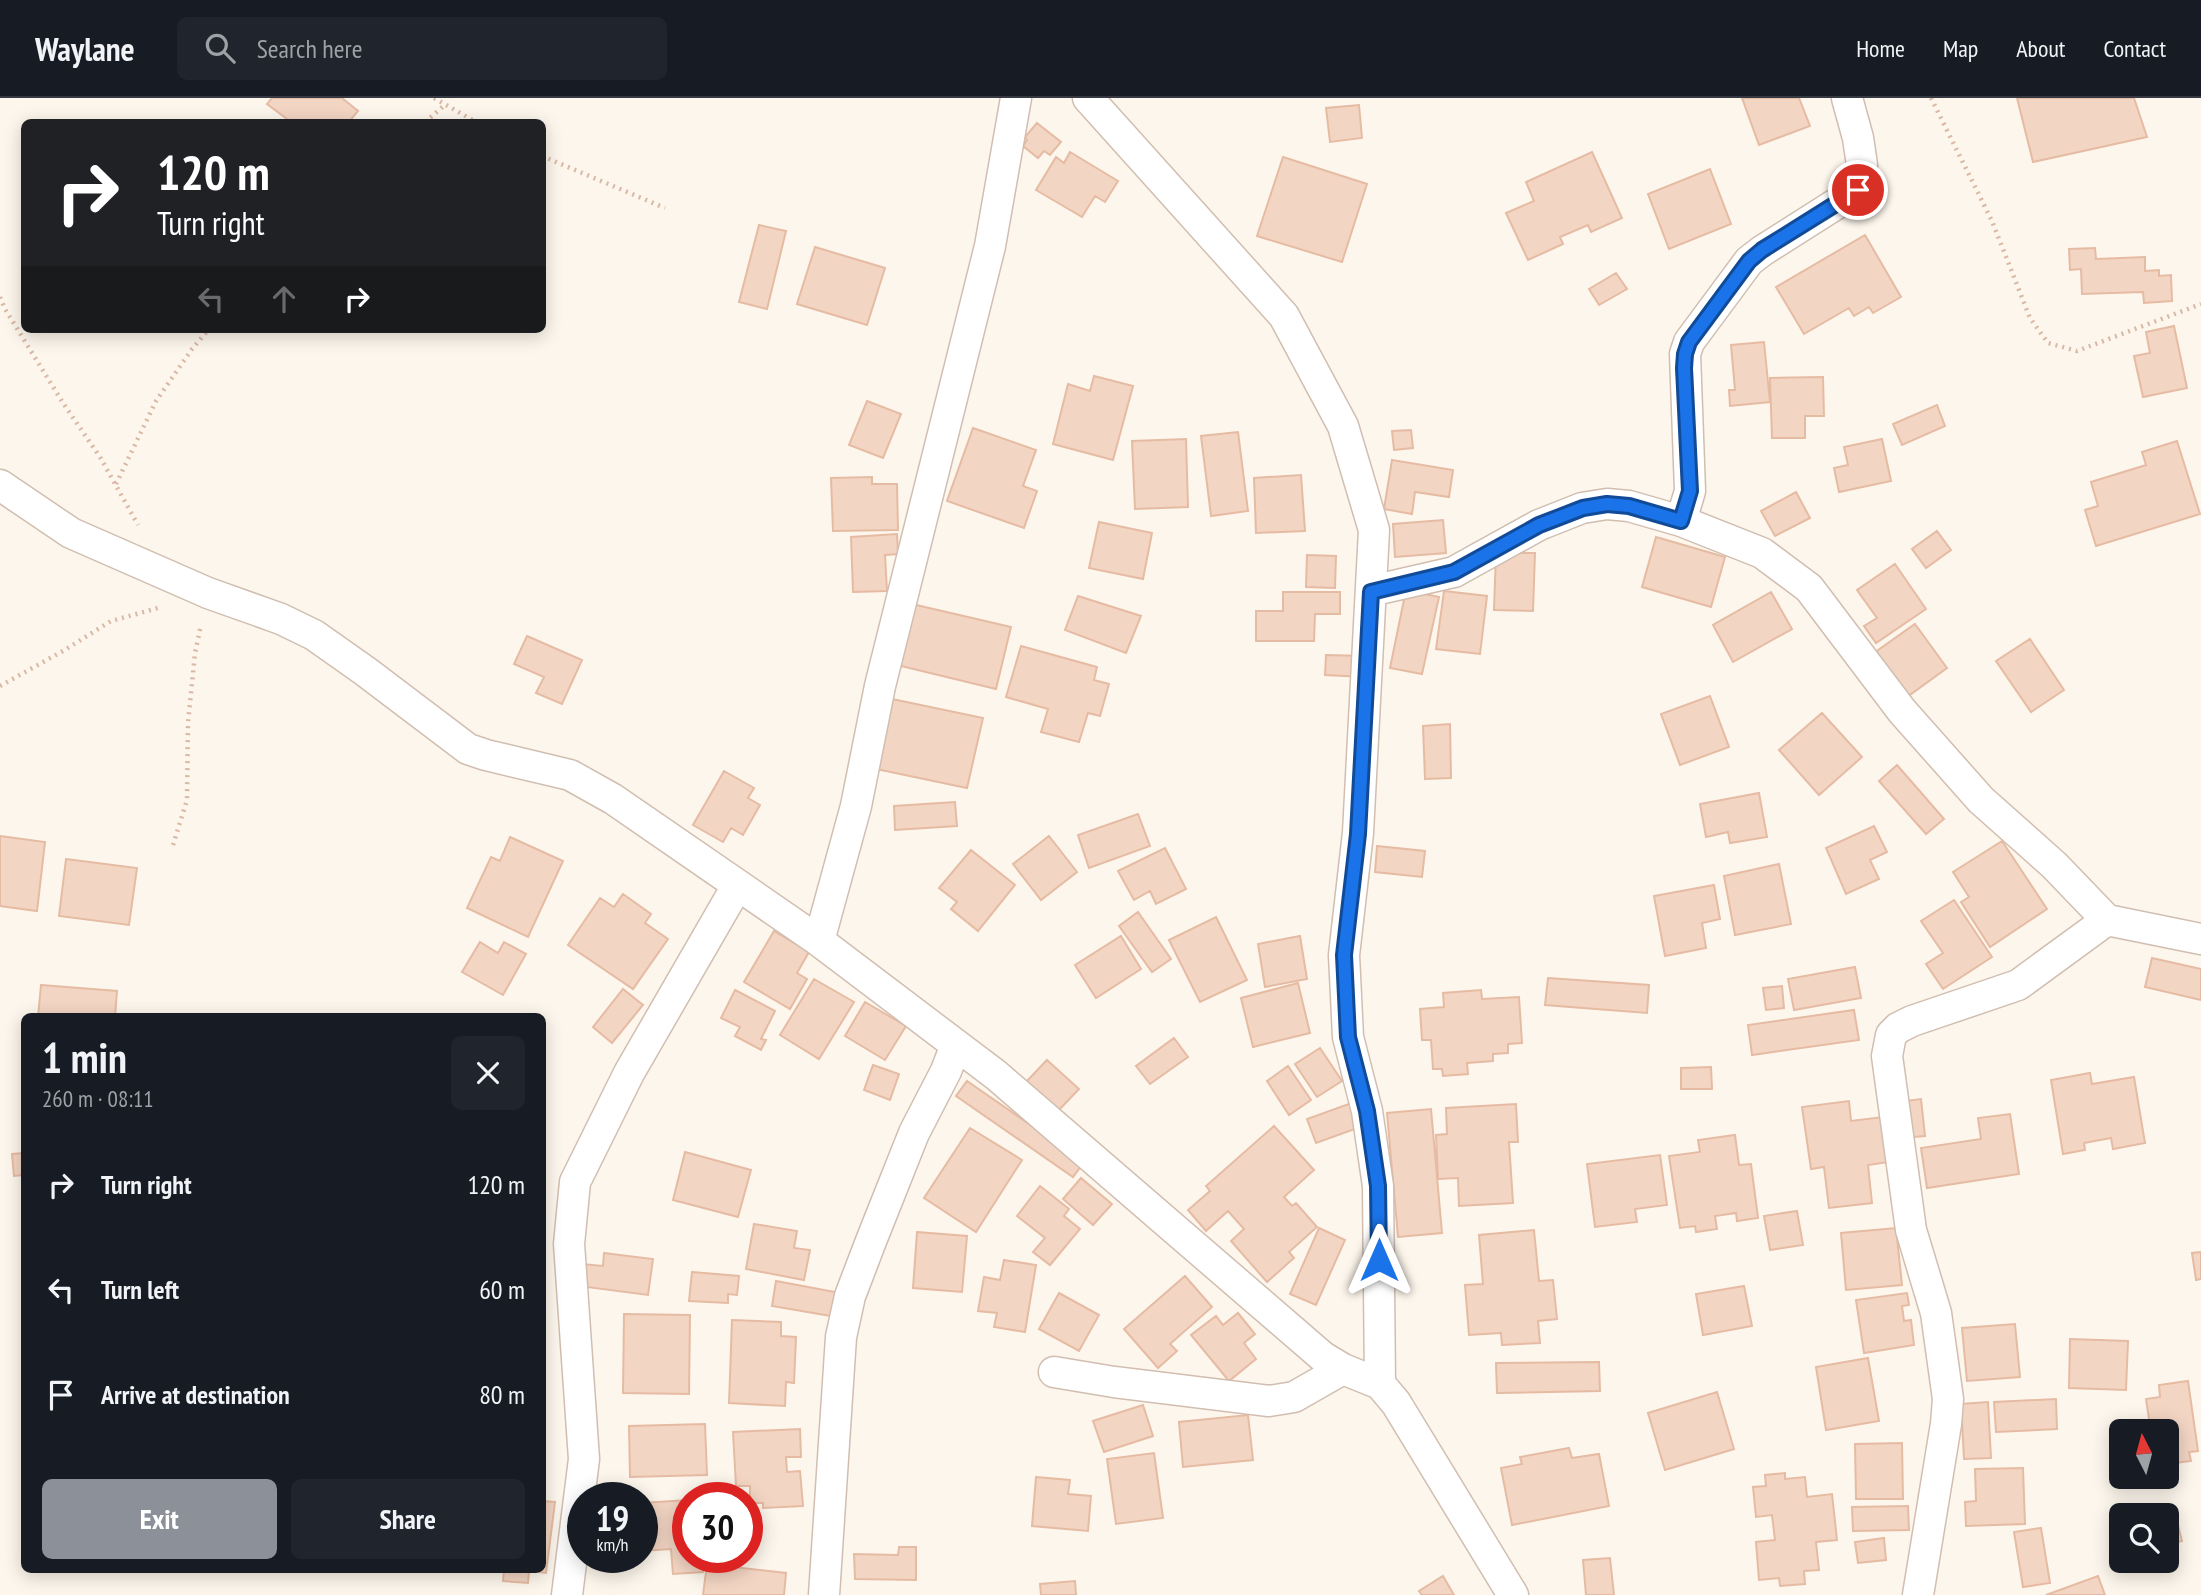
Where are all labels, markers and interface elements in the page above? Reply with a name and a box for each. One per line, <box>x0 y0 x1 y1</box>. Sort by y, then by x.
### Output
search box <box>177 17 667 80</box>
text: Waylane <box>35 27 135 70</box>
icon: search <box>201 29 239 67</box>
text: Search here <box>257 32 362 65</box>
text: Home <box>1856 33 1905 64</box>
text: Map <box>1943 33 1978 64</box>
text: About <box>2016 33 2065 64</box>
text: Contact <box>2103 33 2166 64</box>
text: 120 m <box>157 140 270 204</box>
icon: right <box>42 147 133 238</box>
pin <box>1828 160 1888 220</box>
icon: arrive <box>1839 171 1877 209</box>
text: Turn right <box>157 202 265 244</box>
icon: left <box>192 280 230 318</box>
icon: ahead <box>265 280 303 318</box>
icon: right <box>338 280 376 318</box>
text: 1 min <box>42 1030 127 1085</box>
button: close <box>451 1036 525 1110</box>
text: 260 m · 08:11 <box>42 1084 154 1113</box>
icon: right <box>42 1166 80 1204</box>
text: Turn right <box>101 1168 192 1201</box>
text: 120 m <box>467 1168 525 1201</box>
position arrow <box>1342 1223 1416 1297</box>
icon: left <box>42 1271 80 1309</box>
text: Turn left <box>101 1273 179 1306</box>
text: 60 m <box>479 1273 525 1306</box>
icon: arrive <box>42 1376 80 1414</box>
text: Arrive at destination <box>101 1378 290 1411</box>
text: 80 m <box>479 1378 525 1411</box>
north arrow <box>2109 1419 2179 1489</box>
map controls <box>2109 1419 2179 1573</box>
button: Exit <box>42 1479 277 1559</box>
button: Share <box>291 1479 525 1559</box>
speed limit sign: 30 <box>672 1482 763 1573</box>
text: 19 <box>596 1495 629 1541</box>
button: search <box>2109 1503 2179 1573</box>
text: km/h <box>597 1533 628 1556</box>

